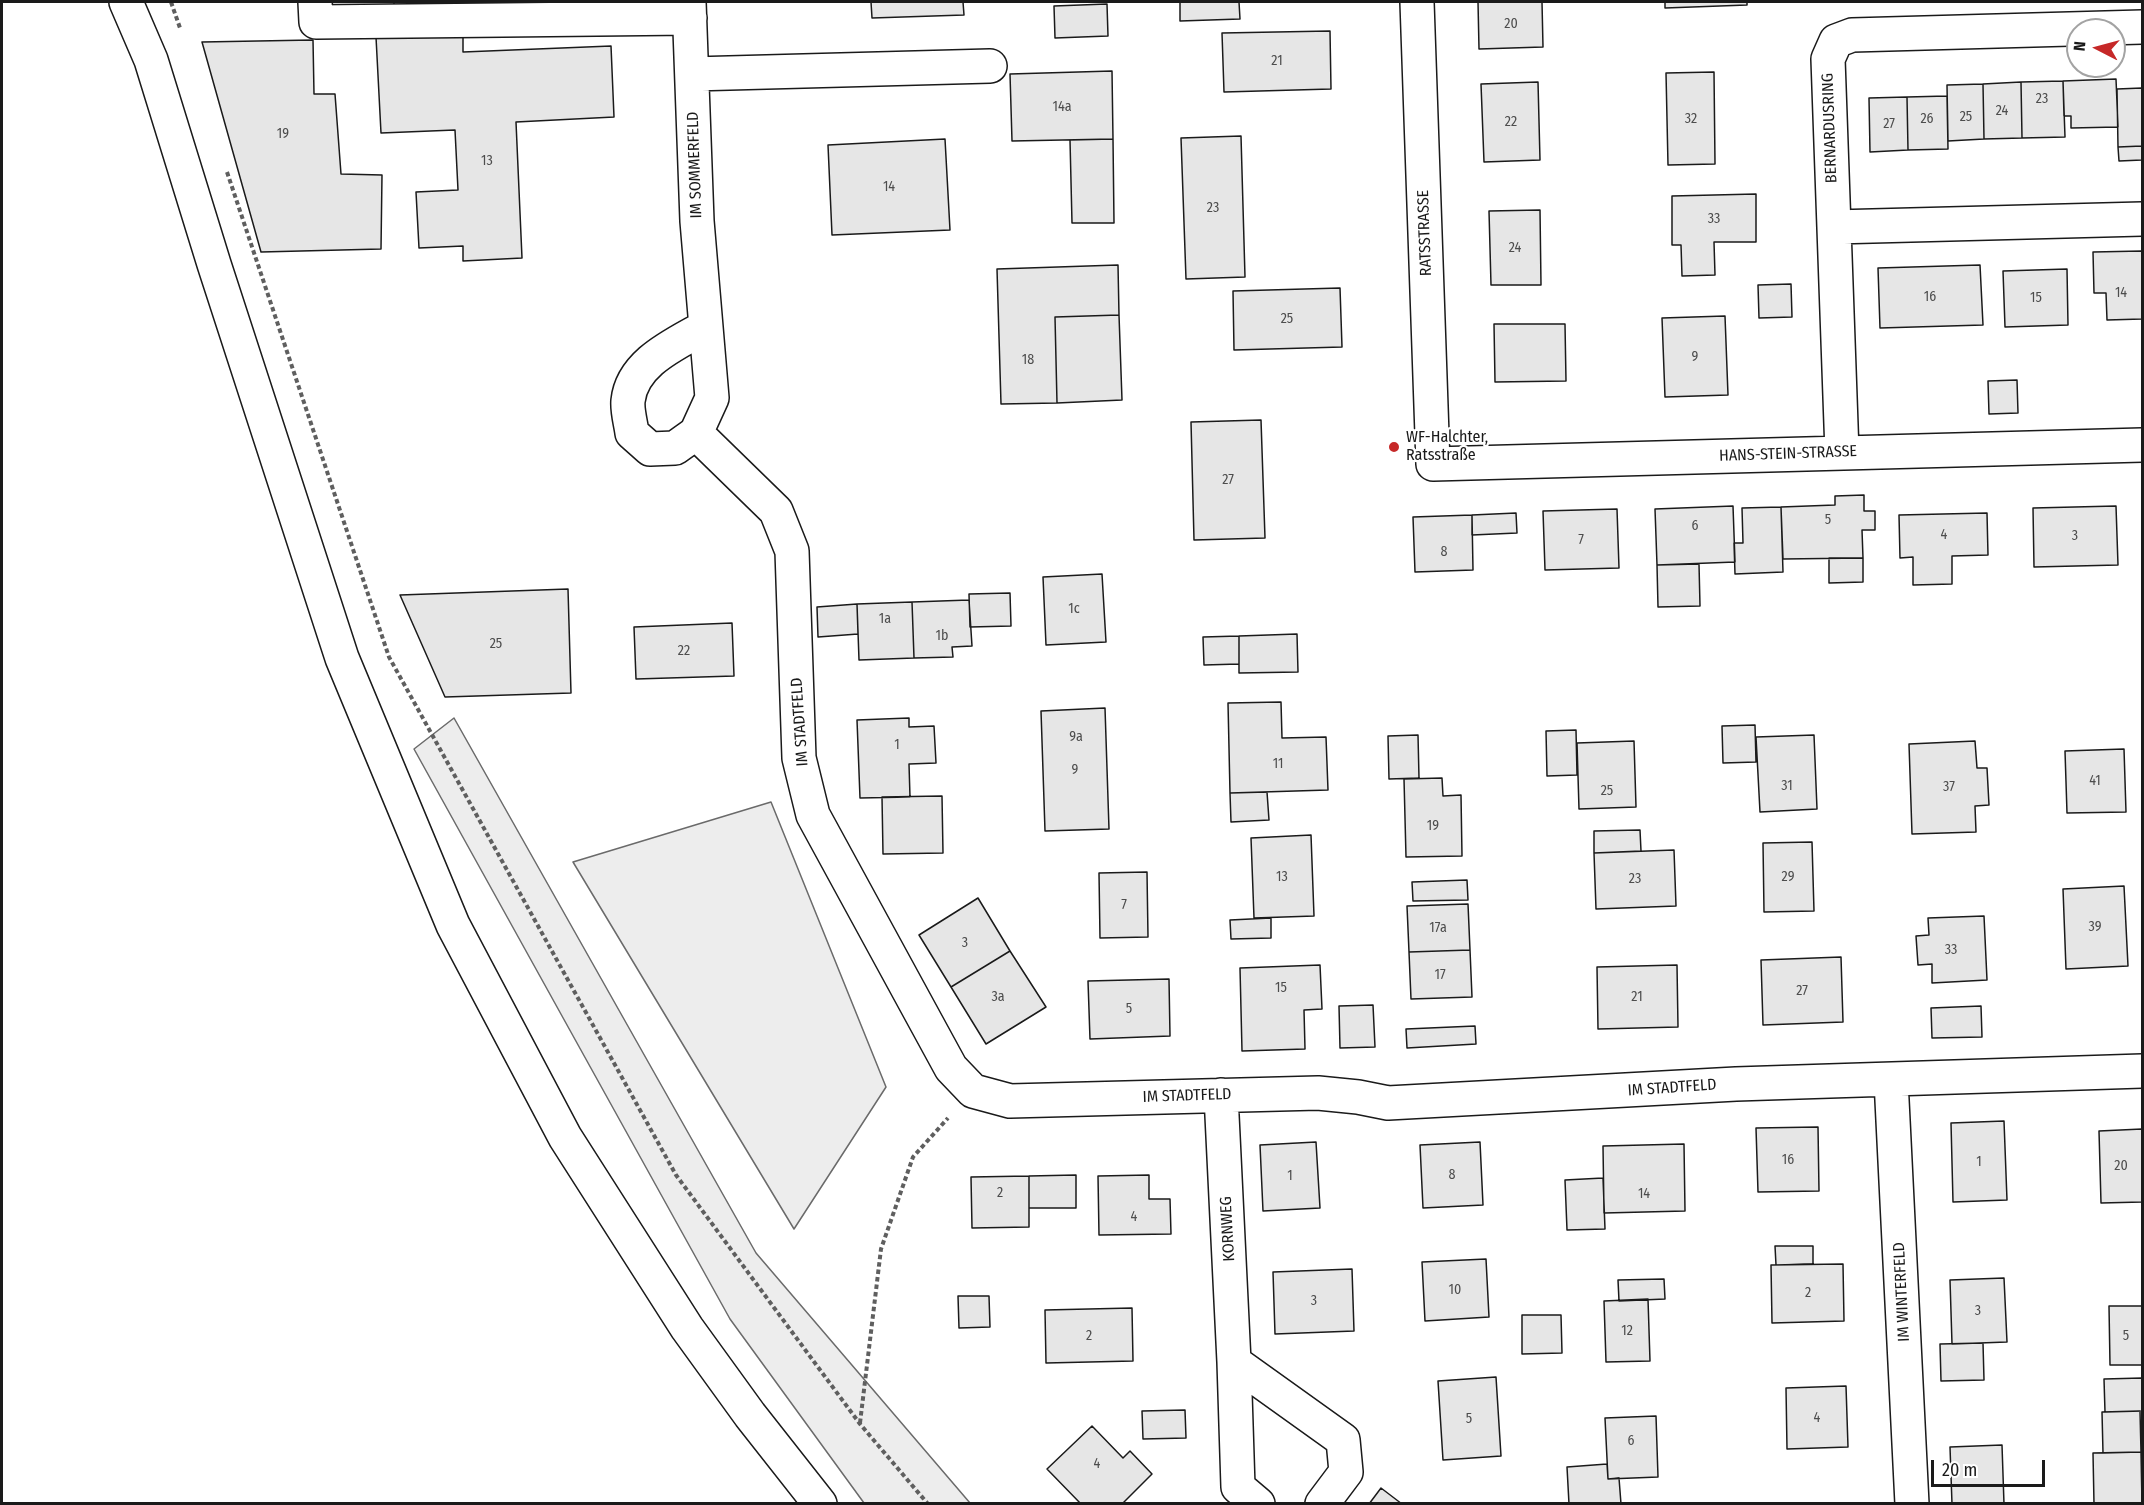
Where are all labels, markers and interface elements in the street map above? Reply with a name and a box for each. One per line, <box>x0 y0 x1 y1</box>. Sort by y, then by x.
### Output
house number: 20 <box>1504 16 1518 32</box>
north arrow <box>2066 18 2126 78</box>
text: N <box>2070 41 2090 52</box>
house number: 21 <box>1271 53 1283 69</box>
street label: BERNARDUSRING <box>1818 73 1842 183</box>
house number: 23 <box>2036 91 2048 107</box>
house number: 14a <box>1052 99 1072 115</box>
house number: 24 <box>1996 103 2008 119</box>
house number: 25 <box>1960 109 1972 125</box>
street label: IM SOMMERFELD <box>684 111 706 219</box>
house number: 32 <box>1685 111 1697 127</box>
house number: 26 <box>1920 111 1934 127</box>
house number: 22 <box>1505 114 1517 130</box>
house number: 27 <box>1883 116 1895 132</box>
house number: 19 <box>277 126 289 142</box>
house number: 13 <box>481 153 493 169</box>
house number: 14 <box>883 179 895 195</box>
street label: RATSSTRASSE <box>1414 189 1436 277</box>
house number: 23 <box>1207 200 1219 216</box>
house number: 33 <box>1708 211 1720 227</box>
house number: 24 <box>1509 240 1521 256</box>
house number: 14 <box>2115 285 2127 301</box>
house number: 16 <box>1924 289 1936 305</box>
house number: 15 <box>2030 290 2042 306</box>
house number: 25 <box>1281 311 1293 327</box>
house number: 9 <box>1692 349 1698 365</box>
house number: 18 <box>1022 352 1034 368</box>
place label: WF-Halchter, Ratsstraße <box>1406 428 1488 466</box>
marker: WF-Halchter, Ratsstraße <box>1387 440 1401 454</box>
street label: HANS-STEIN-STRASSE <box>1719 442 1857 466</box>
house number: 27 <box>1222 472 1234 488</box>
house number: 5 <box>1825 512 1831 528</box>
house number: 6 <box>1692 518 1698 534</box>
house number: 4 <box>1941 527 1947 543</box>
house number: 3 <box>2072 528 2078 544</box>
house number: 7 <box>1578 532 1584 548</box>
house number: 8 <box>1441 544 1447 560</box>
house number: 1c <box>1068 601 1080 617</box>
house number: 1a <box>879 611 891 627</box>
house number: 1b <box>936 628 948 644</box>
house number: 25 <box>490 636 502 652</box>
house number: 22 <box>678 643 690 659</box>
street label: IM STADTFELD <box>787 677 813 767</box>
house number: 9a <box>1069 729 1083 745</box>
house number: 1 <box>894 737 900 753</box>
house number: 11 <box>1273 756 1283 772</box>
house number: 9 <box>1072 762 1078 778</box>
house number: 41 <box>2089 773 2101 789</box>
house number: 31 <box>1781 778 1793 794</box>
house number: 37 <box>1943 779 1955 795</box>
house number: 25 <box>1601 783 1613 799</box>
house number: 19 <box>1427 818 1439 834</box>
house number: 13 <box>1276 869 1288 885</box>
house number: 29 <box>1782 869 1794 885</box>
house number: 23 <box>1629 871 1641 887</box>
house number: 7 <box>1121 897 1127 913</box>
house number: 39 <box>2089 919 2101 935</box>
house number: 17a <box>1429 920 1447 936</box>
house number: 3 <box>962 935 968 951</box>
house number: 33 <box>1945 942 1957 958</box>
house number: 17 <box>1434 967 1446 983</box>
house number: 15 <box>1275 980 1287 996</box>
house number: 27 <box>1796 983 1808 999</box>
house number: 3a <box>991 989 1005 1005</box>
house number: 21 <box>1631 989 1643 1005</box>
house number: 5 <box>1126 1001 1132 1017</box>
street label: IM STADTFELD <box>1627 1075 1717 1101</box>
street label: IM STADTFELD <box>1142 1085 1232 1107</box>
house number: 16 <box>1782 1152 1794 1168</box>
house number: 1 <box>1976 1154 1982 1170</box>
house number: 20 <box>2114 1158 2128 1174</box>
house number: 8 <box>1449 1167 1455 1183</box>
house number: 1 <box>1287 1168 1293 1184</box>
house number: 2 <box>997 1185 1003 1201</box>
house number: 14 <box>1638 1186 1650 1202</box>
street label: KORNWEG <box>1217 1196 1239 1262</box>
house number: 4 <box>1131 1209 1137 1225</box>
street label: IM WINTERFELD <box>1890 1242 1914 1342</box>
house number: 10 <box>1449 1282 1461 1298</box>
house number: 2 <box>1805 1285 1811 1301</box>
house number: 3 <box>1311 1293 1317 1309</box>
house number: 3 <box>1975 1303 1981 1319</box>
house number: 12 <box>1621 1323 1633 1339</box>
house number: 2 <box>1086 1328 1092 1344</box>
house number: 5 <box>2123 1328 2129 1344</box>
house number: 4 <box>1814 1410 1820 1426</box>
house number: 5 <box>1466 1411 1472 1427</box>
house number: 6 <box>1628 1433 1634 1449</box>
scale bar <box>1934 1448 2048 1486</box>
house number: 4 <box>1094 1456 1100 1472</box>
text: 20 m <box>1942 1459 1977 1481</box>

